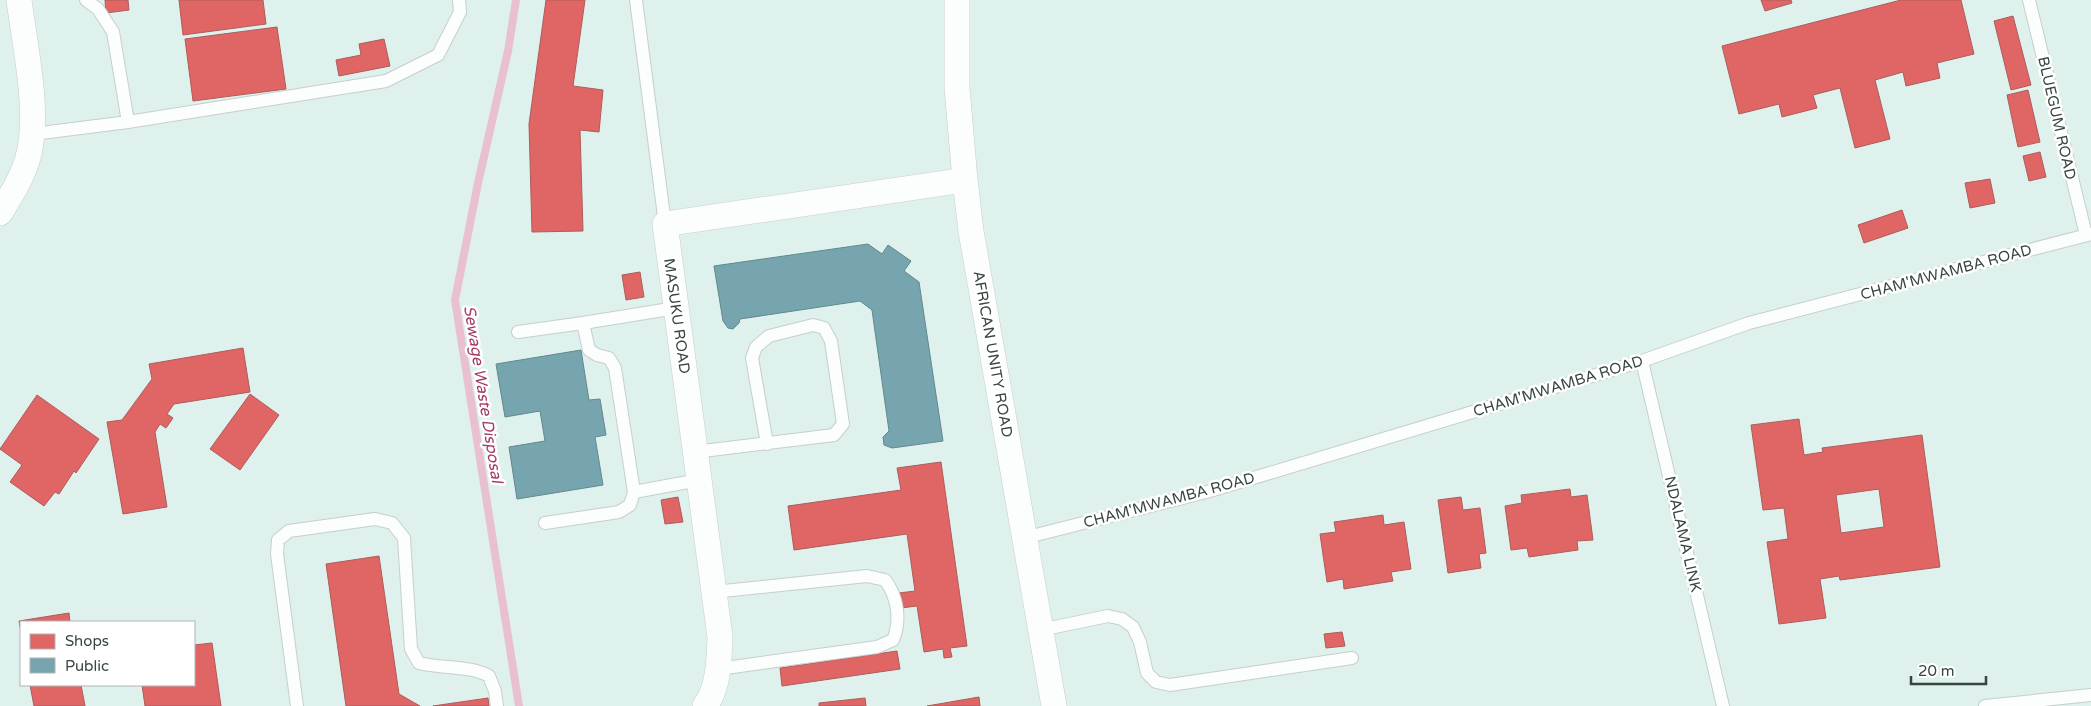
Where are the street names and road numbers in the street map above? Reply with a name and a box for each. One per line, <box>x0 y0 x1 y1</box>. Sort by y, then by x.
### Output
street label: BLUEGUM ROAD <box>2034 55 2080 181</box>
street label: CHAM'MWAMBA ROAD <box>1858 240 2034 304</box>
street label: MASUKU ROAD <box>660 257 694 375</box>
street label: AFRICAN UNITY ROAD <box>969 269 1017 439</box>
street label: CHAM'MWAMBA ROAD <box>1471 352 1645 420</box>
street label: CHAM'MWAMBA ROAD <box>1081 468 1257 532</box>
street label: NDALAMA LINK <box>1661 474 1705 594</box>

